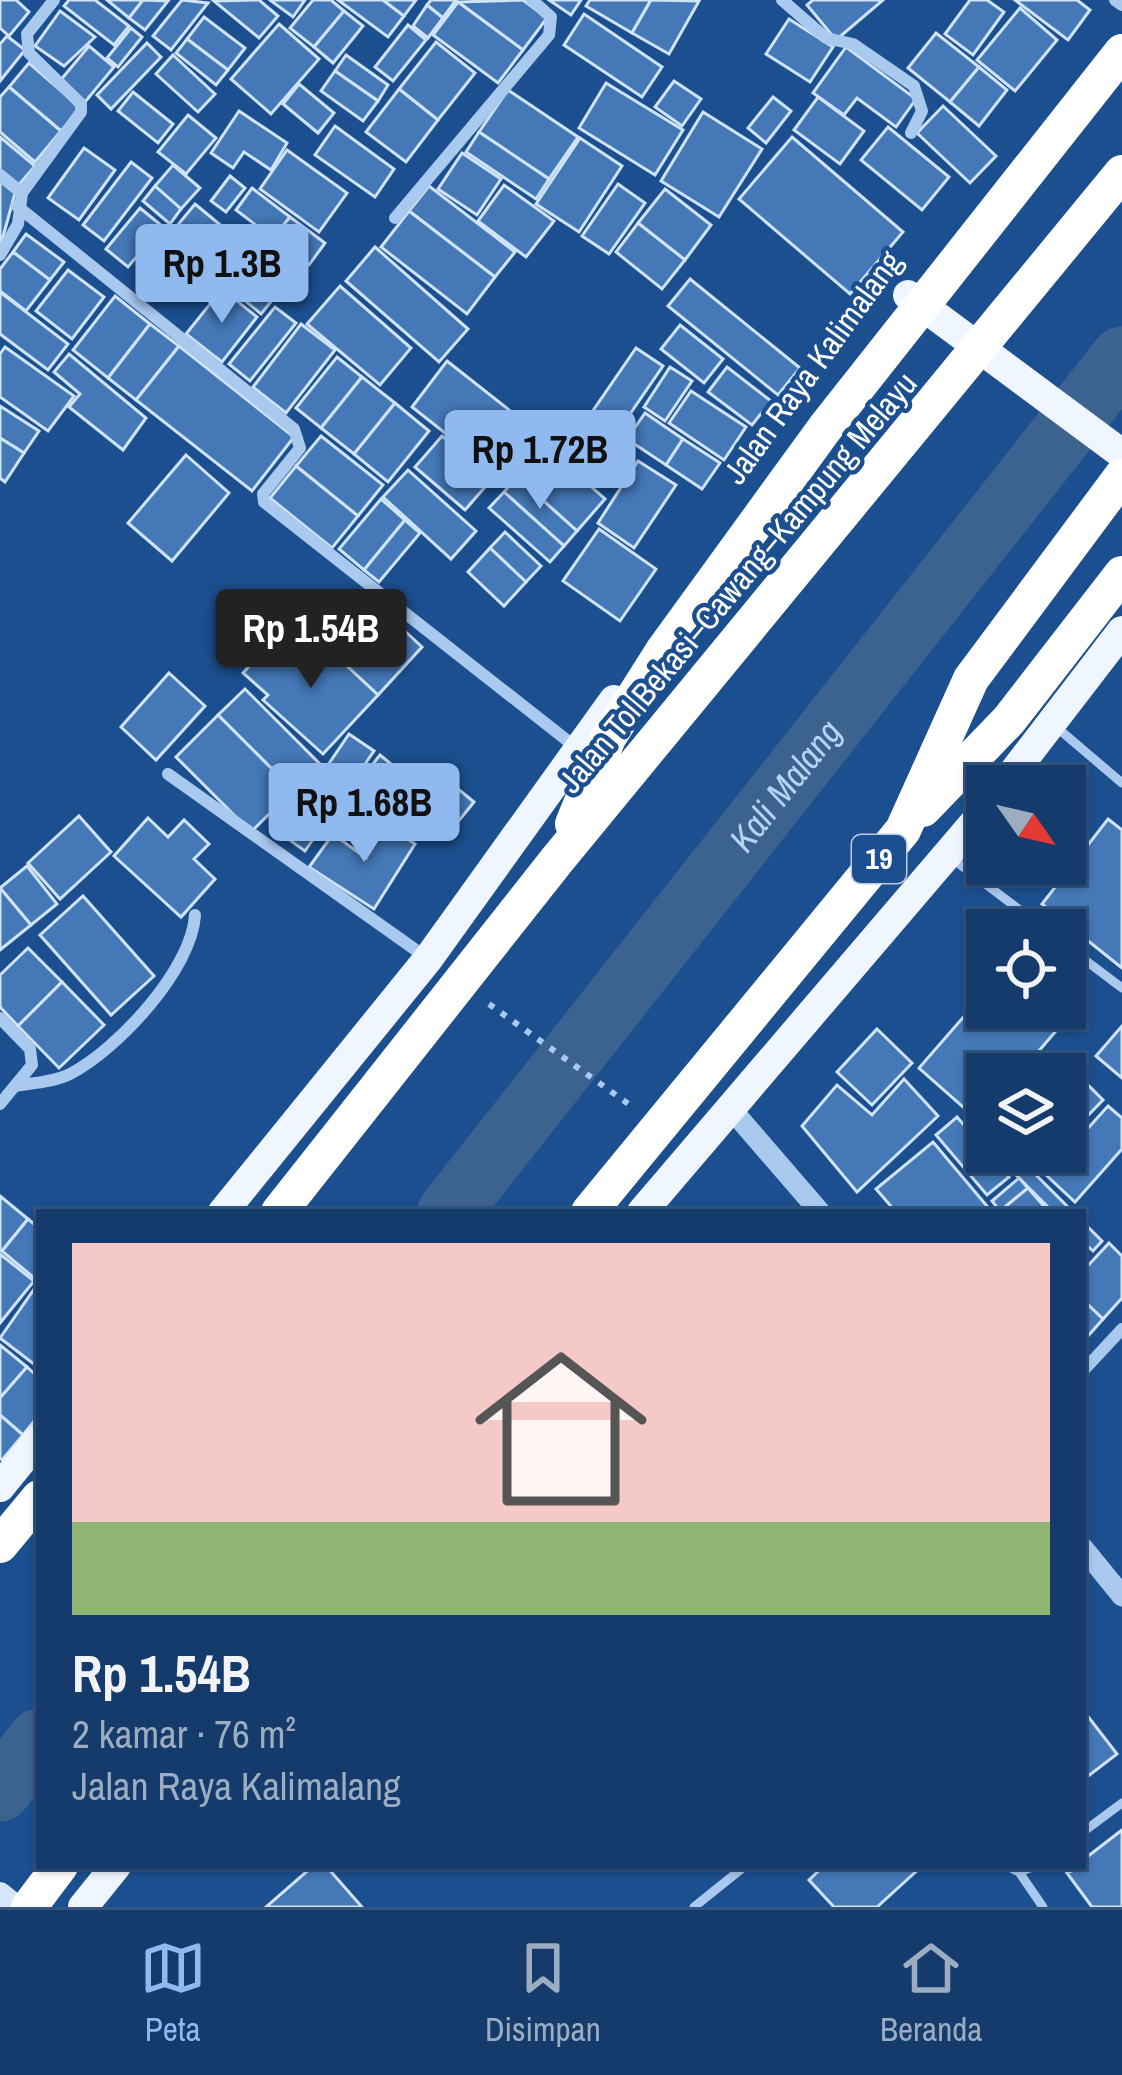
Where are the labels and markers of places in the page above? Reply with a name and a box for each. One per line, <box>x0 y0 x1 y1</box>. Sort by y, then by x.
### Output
pin: Rp 1.3B <box>111 224 333 326</box>
pin: Rp 1.72B <box>416 410 664 512</box>
pin: Rp 1.54B <box>187 589 435 691</box>
pin: Rp 1.68B <box>240 763 488 865</box>

